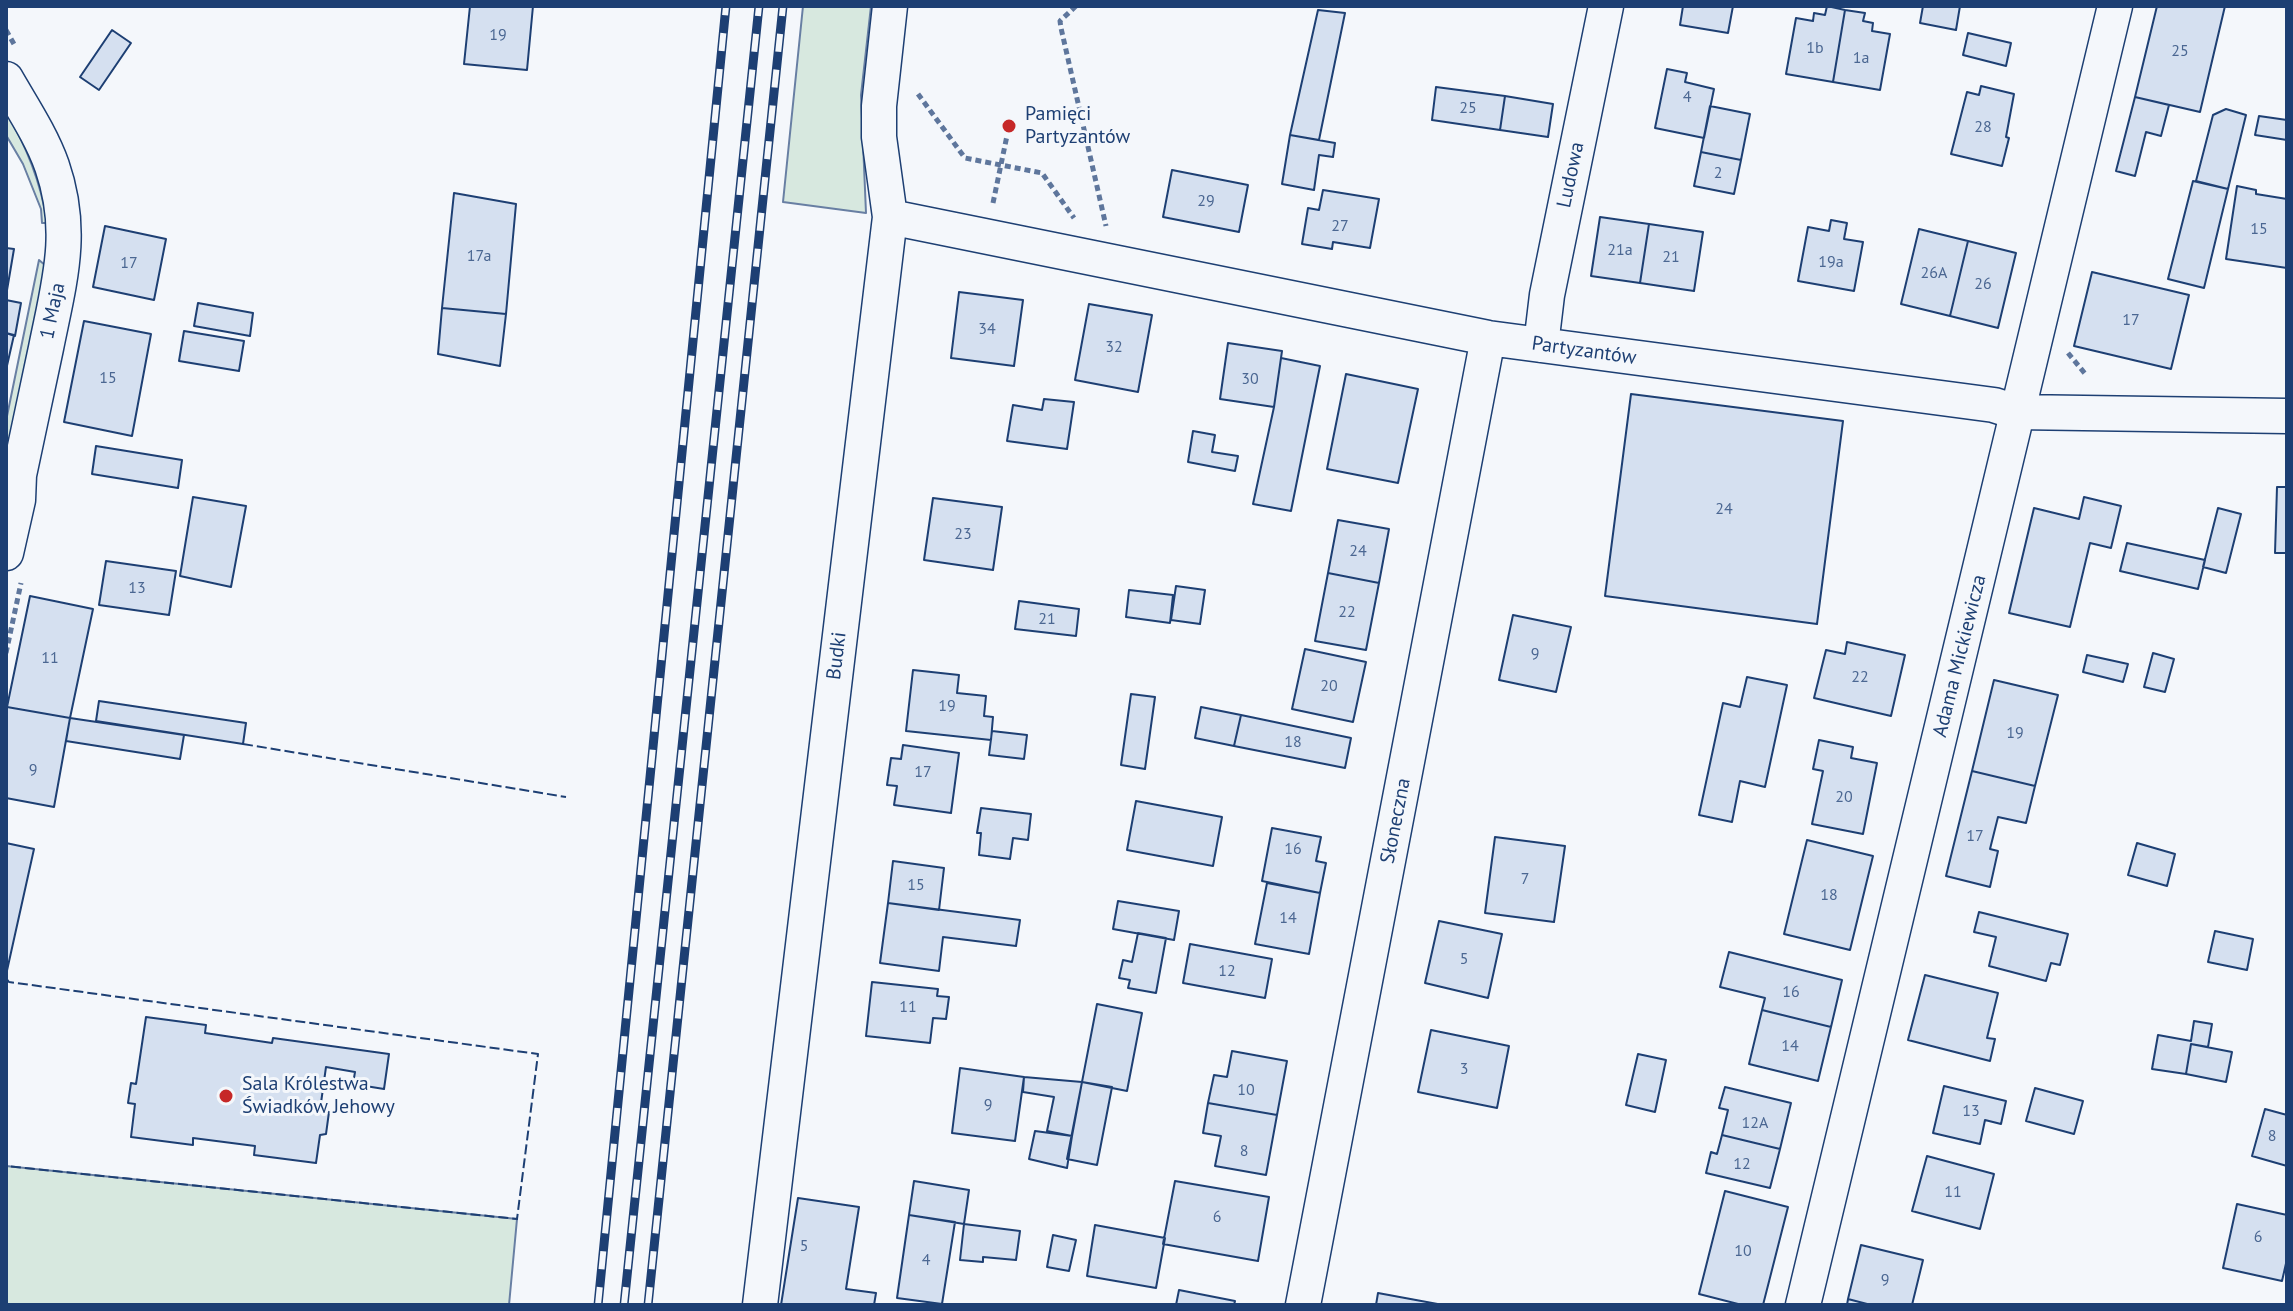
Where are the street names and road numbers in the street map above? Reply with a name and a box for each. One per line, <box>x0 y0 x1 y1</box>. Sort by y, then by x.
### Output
street label: Ludowa <box>1552 140 1590 210</box>
street label: 1 Maja <box>35 281 71 341</box>
street label: Partyzantów <box>1530 332 1638 370</box>
street label: Adama Mickiewicza <box>1928 572 1992 740</box>
street label: Budki <box>822 631 852 681</box>
street label: Słoneczna <box>1376 776 1416 866</box>

